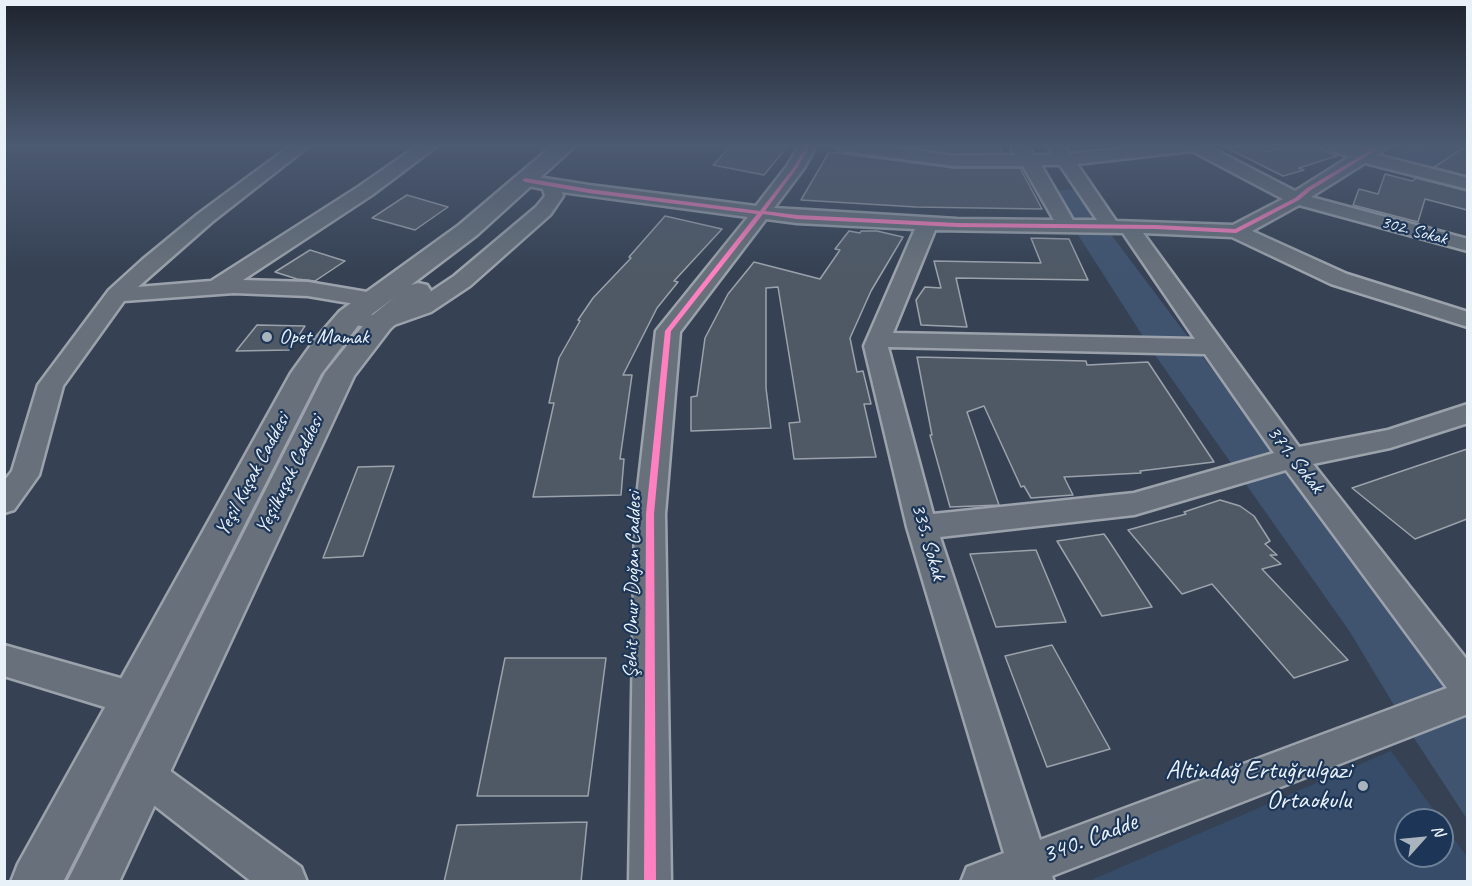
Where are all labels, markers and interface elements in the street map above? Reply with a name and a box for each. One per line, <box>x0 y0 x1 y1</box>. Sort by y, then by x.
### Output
street label: 302. Sokak <box>1379 212 1449 250</box>
place label: Opet Mamak <box>279 324 369 350</box>
marker: Opet Mamak <box>260 330 274 344</box>
street label: Yeşil Kuşak Caddesi <box>210 409 296 541</box>
street label: Yeşilkuşak Caddesi <box>250 412 330 538</box>
street label: 371. Sokak <box>1261 421 1329 499</box>
street label: Şehit Onur Doğan Caddesi <box>619 491 647 679</box>
street label: 335. Sokak <box>905 501 951 583</box>
place label: Altindağ Ertuğrulgazi Ortaokulu <box>1166 755 1351 816</box>
marker: Altindağ Ertuğrulgazi Ortaokulu <box>1356 779 1370 793</box>
street label: 340. Cadde <box>1038 807 1142 871</box>
north arrow <box>1394 808 1454 868</box>
text: N <box>1427 822 1449 840</box>

